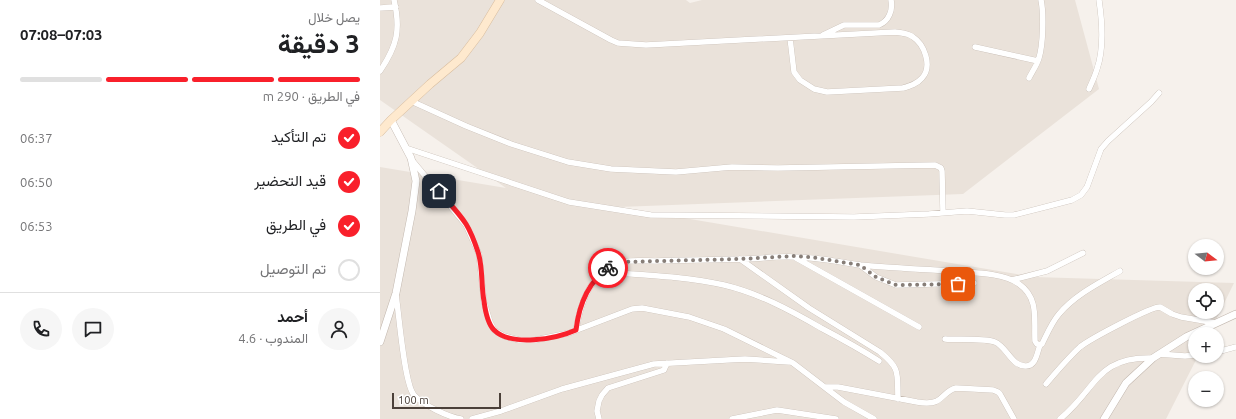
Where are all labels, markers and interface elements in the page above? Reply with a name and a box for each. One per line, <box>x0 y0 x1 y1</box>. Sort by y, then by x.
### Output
text: يصل خلال <box>308 10 360 24</box>
text: 07:03–07:08 <box>20 26 103 43</box>
text: 3 دقيقة <box>278 29 360 58</box>
text: في الطريق · 290 m <box>263 89 360 103</box>
icon: check <box>338 127 360 149</box>
text: تم التأكيد <box>271 128 326 145</box>
text: 06:37 <box>20 131 53 145</box>
icon: check <box>338 171 360 193</box>
text: قيد التحضير <box>254 172 326 189</box>
pin <box>422 174 456 208</box>
text: 06:50 <box>20 175 53 189</box>
icon: home <box>428 180 450 202</box>
icon: check <box>338 215 360 237</box>
text: في الطريق <box>266 216 326 233</box>
text: 06:53 <box>20 219 53 233</box>
north arrow <box>1188 239 1224 275</box>
map controls <box>1188 239 1224 407</box>
courier <box>588 248 628 288</box>
icon: bike <box>597 257 619 279</box>
text: تم التوصيل <box>260 260 326 277</box>
pin <box>941 267 975 301</box>
icon: bag <box>947 273 969 295</box>
button: locate <box>1188 283 1224 319</box>
button: phone <box>20 308 62 350</box>
button: chat <box>72 308 114 350</box>
text: أحمد <box>277 308 308 325</box>
button: person <box>318 308 360 350</box>
button: + <box>1188 327 1224 363</box>
text: المندوب · 4.6 <box>238 331 308 345</box>
button: − <box>1188 371 1224 407</box>
scale bar <box>392 391 501 410</box>
text: 100 m <box>398 394 429 406</box>

